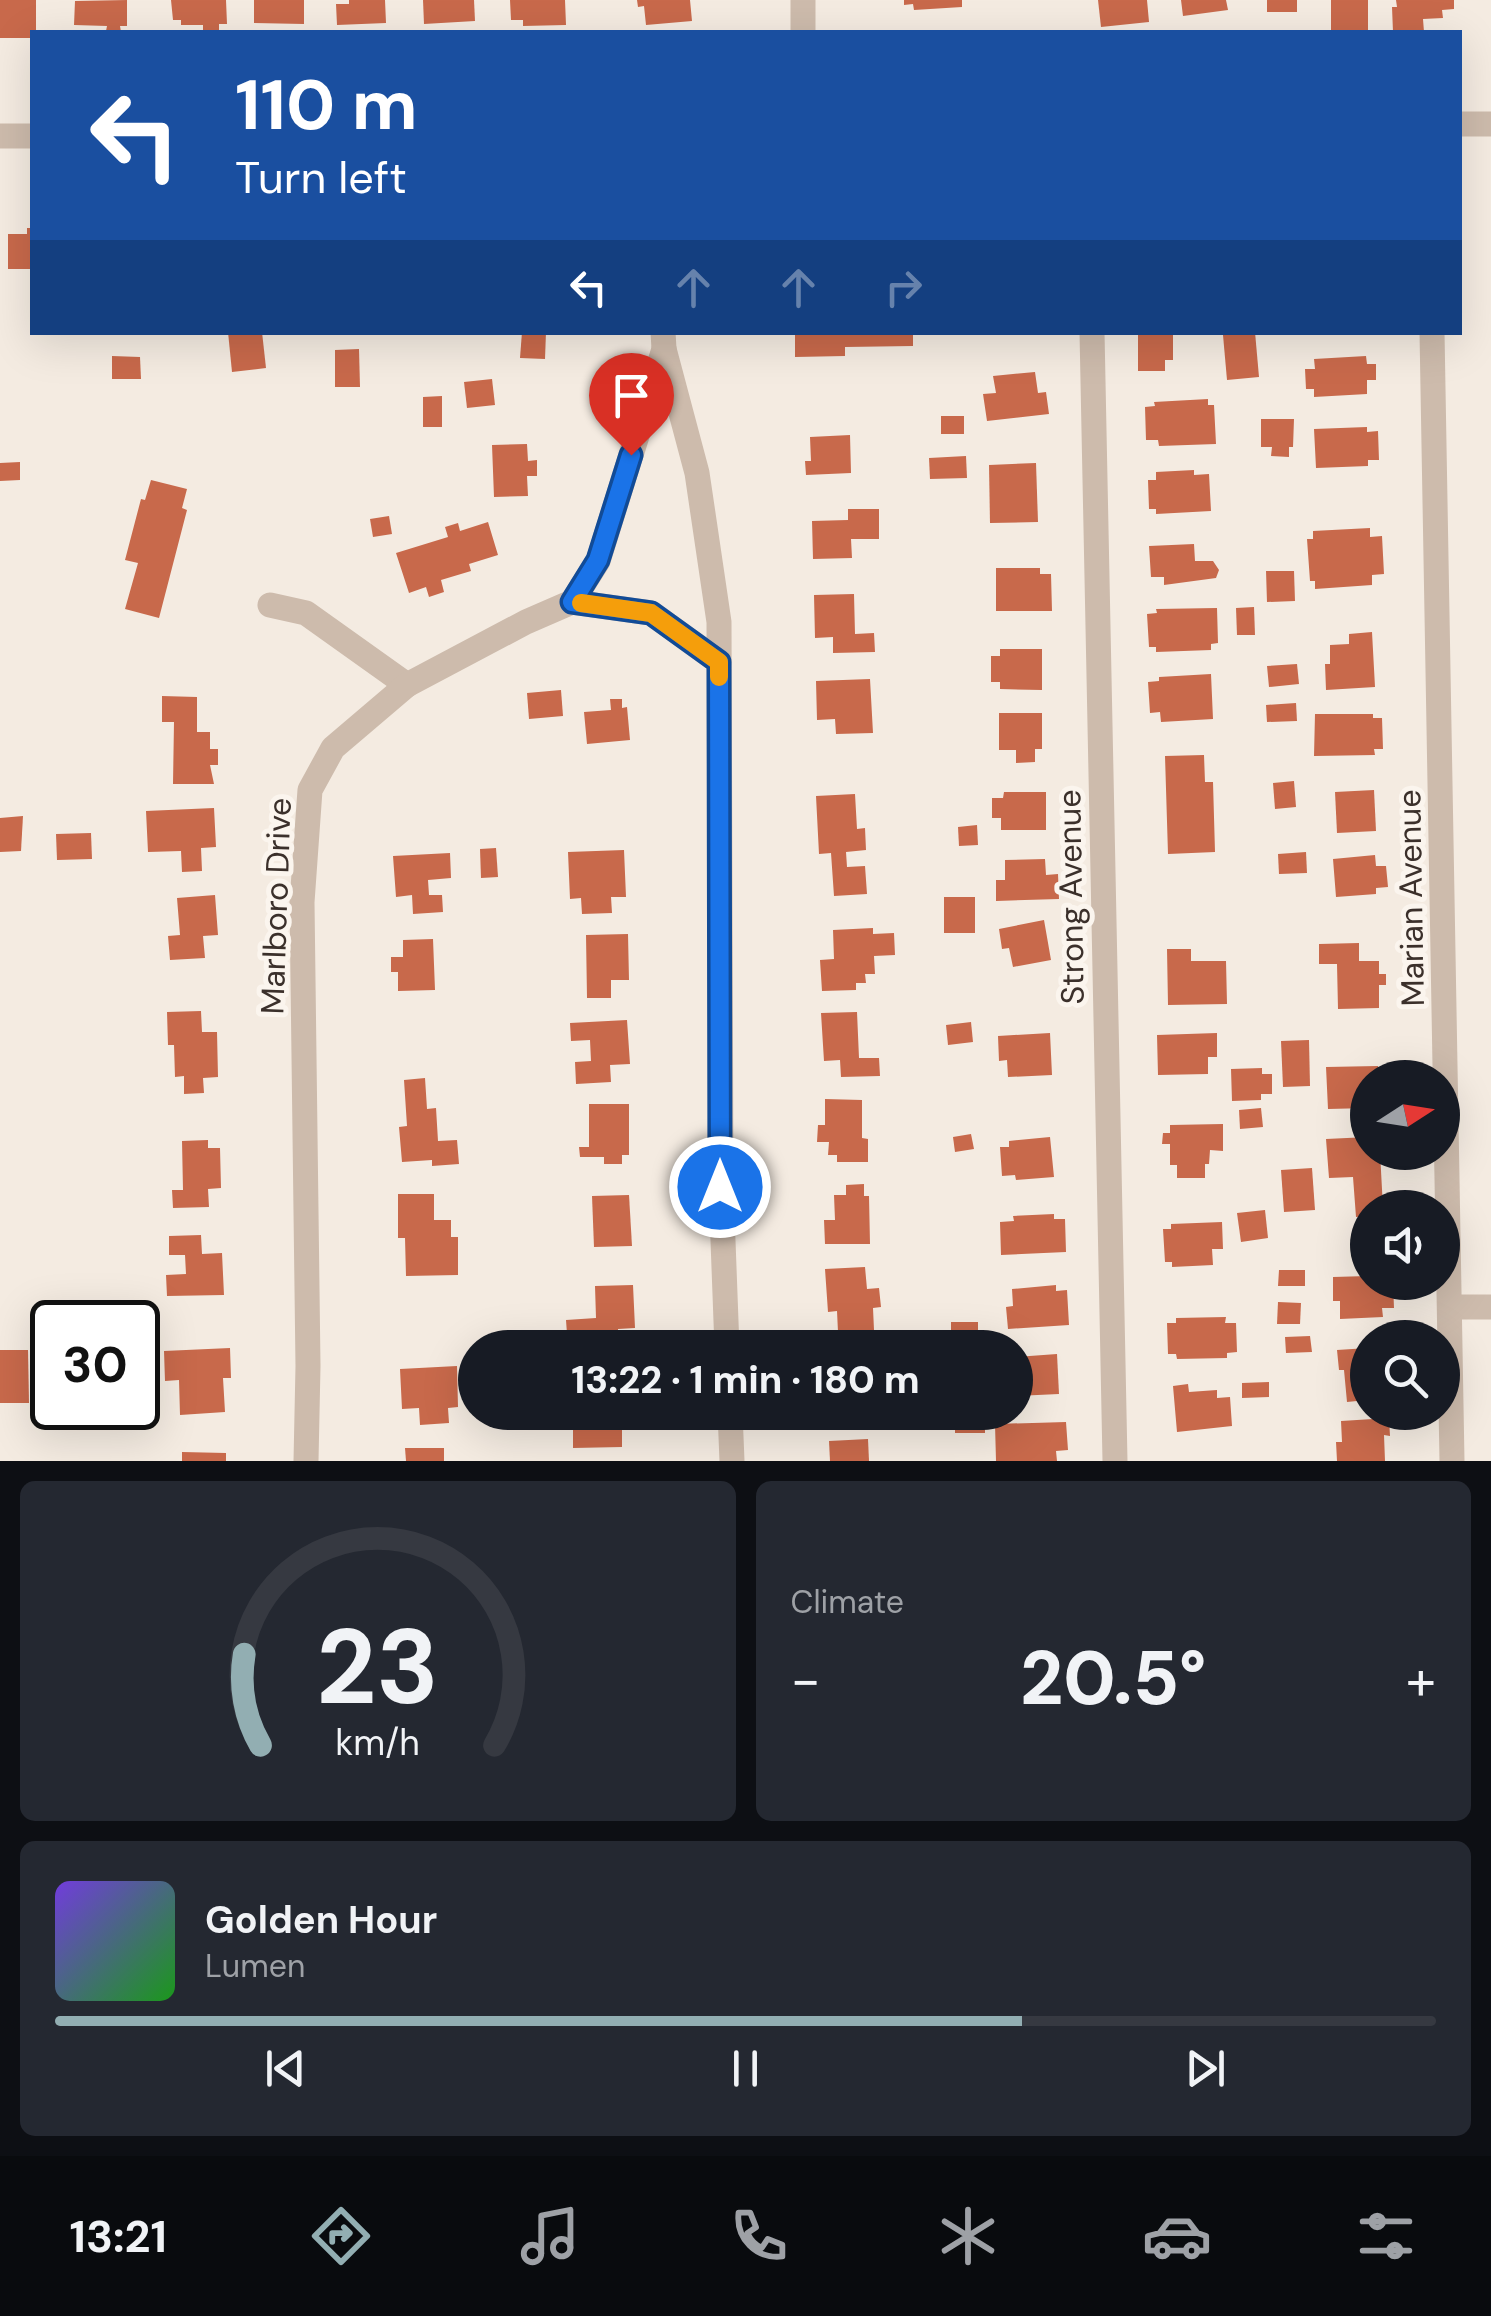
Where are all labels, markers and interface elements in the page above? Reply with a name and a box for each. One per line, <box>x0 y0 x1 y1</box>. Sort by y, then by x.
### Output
text: 110 m <box>235 60 418 151</box>
icon: left <box>70 70 200 200</box>
text: Turn left <box>235 148 407 207</box>
icon: left <box>561 260 616 315</box>
icon: ahead <box>666 260 721 315</box>
icon: ahead <box>771 260 826 315</box>
icon: right <box>876 260 931 315</box>
pin <box>589 353 674 456</box>
icon: arrive <box>604 368 659 423</box>
street label: Strong Avenue <box>1048 789 1094 1005</box>
street label: Marian Avenue <box>1388 789 1434 1007</box>
street label: Marlboro Drive <box>251 797 301 1015</box>
north arrow <box>1350 1060 1460 1170</box>
map controls <box>1350 1060 1460 1430</box>
position arrow <box>668 1135 772 1239</box>
button: sound <box>1350 1190 1460 1300</box>
speed limit sign: 30 <box>30 1300 160 1430</box>
button: search <box>1350 1320 1460 1430</box>
text: 13:22 · 1 min · 180 m <box>571 1355 920 1405</box>
text: Climate <box>791 1581 904 1623</box>
text: 23 <box>316 1600 439 1735</box>
text: 20.5° <box>1020 1630 1206 1727</box>
text: − <box>791 1644 821 1716</box>
text: + <box>1406 1644 1436 1716</box>
text: km/h <box>336 1720 420 1766</box>
text: Golden Hour <box>205 1895 437 1945</box>
text: Lumen <box>205 1945 305 1987</box>
icon: previous <box>258 2041 313 2096</box>
icon: pause <box>718 2041 773 2096</box>
icon: next <box>1178 2041 1233 2096</box>
icon: directions <box>306 2201 376 2271</box>
icon: music <box>515 2201 585 2271</box>
icon: phone <box>724 2201 794 2271</box>
icon: climate <box>933 2201 1003 2271</box>
icon: car <box>1142 2201 1212 2271</box>
icon: filters <box>1351 2201 1421 2271</box>
text: 13:21 <box>70 2207 167 2266</box>

